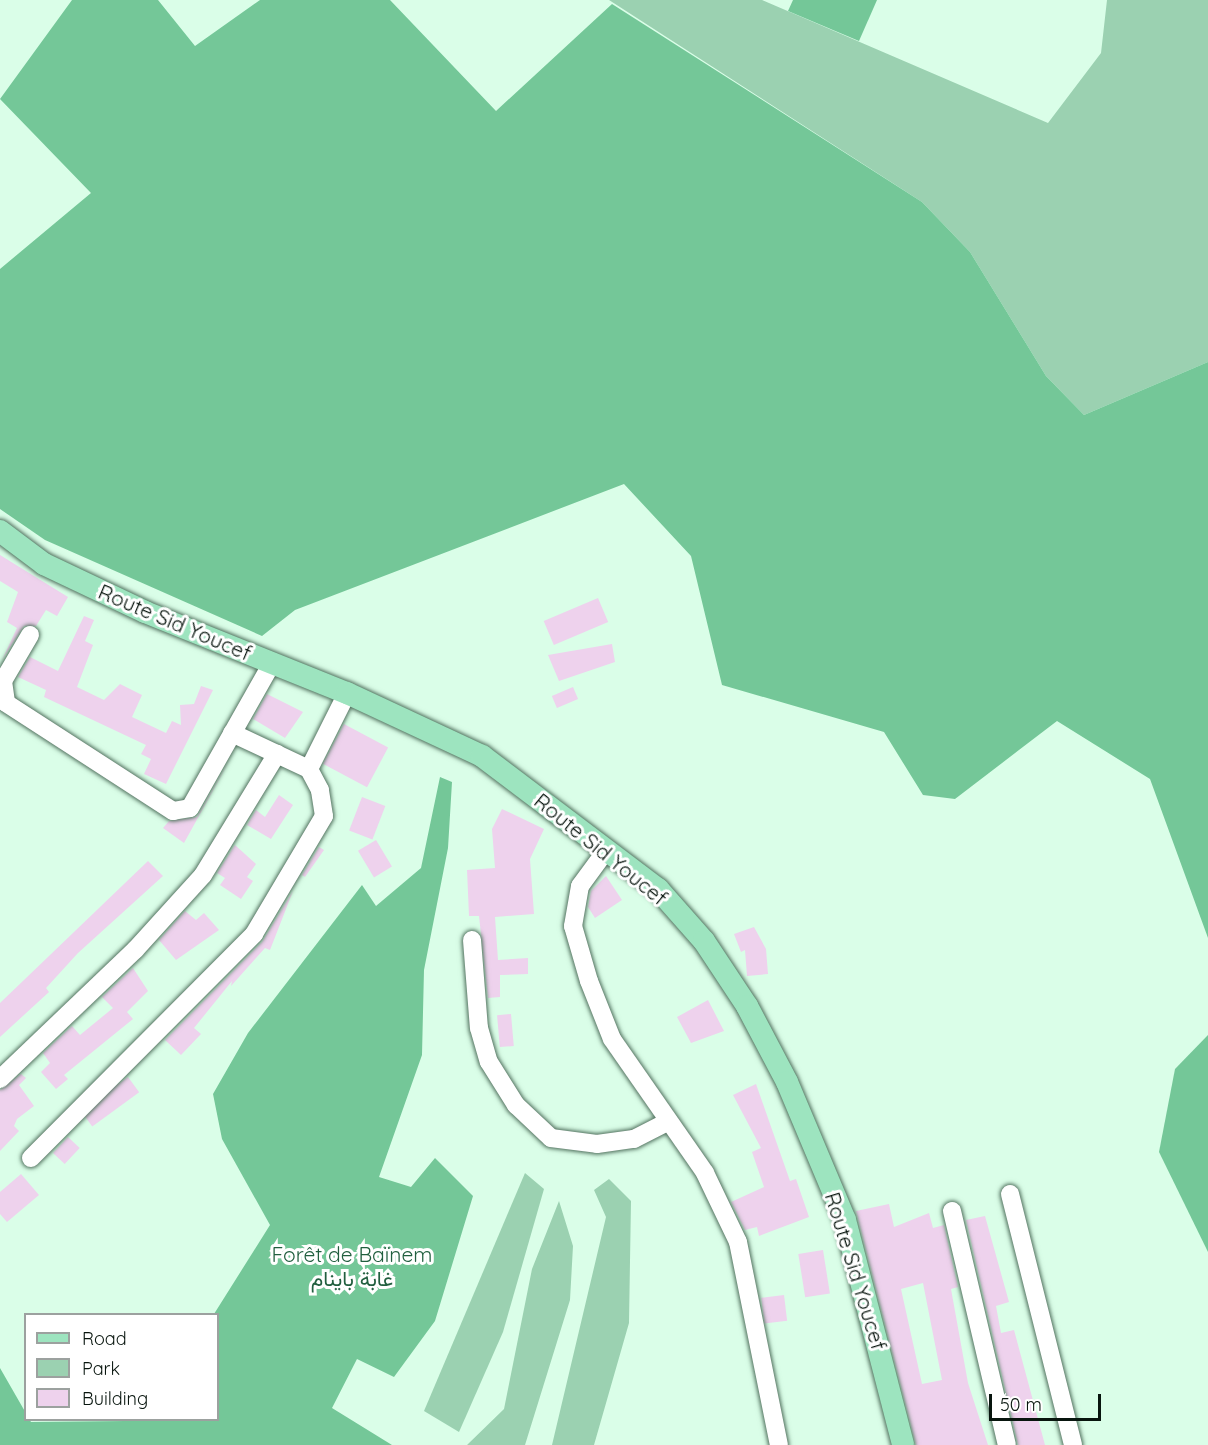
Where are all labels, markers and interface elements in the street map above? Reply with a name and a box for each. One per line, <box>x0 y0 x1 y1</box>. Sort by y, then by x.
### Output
street label: Route Sid Youcef <box>95 578 255 666</box>
street label: Route Sid Youcef <box>529 788 673 910</box>
street label: Route Sid Youcef <box>820 1189 892 1353</box>
park label: Forêt de Baïnem غابة باينام <box>272 1241 432 1291</box>
legend <box>24 1313 219 1421</box>
text: Road <box>82 1327 127 1350</box>
text: Park <box>82 1357 120 1380</box>
scale bar <box>992 1382 1104 1420</box>
text: Building <box>82 1387 148 1410</box>
text: 50 m <box>1000 1393 1042 1416</box>

